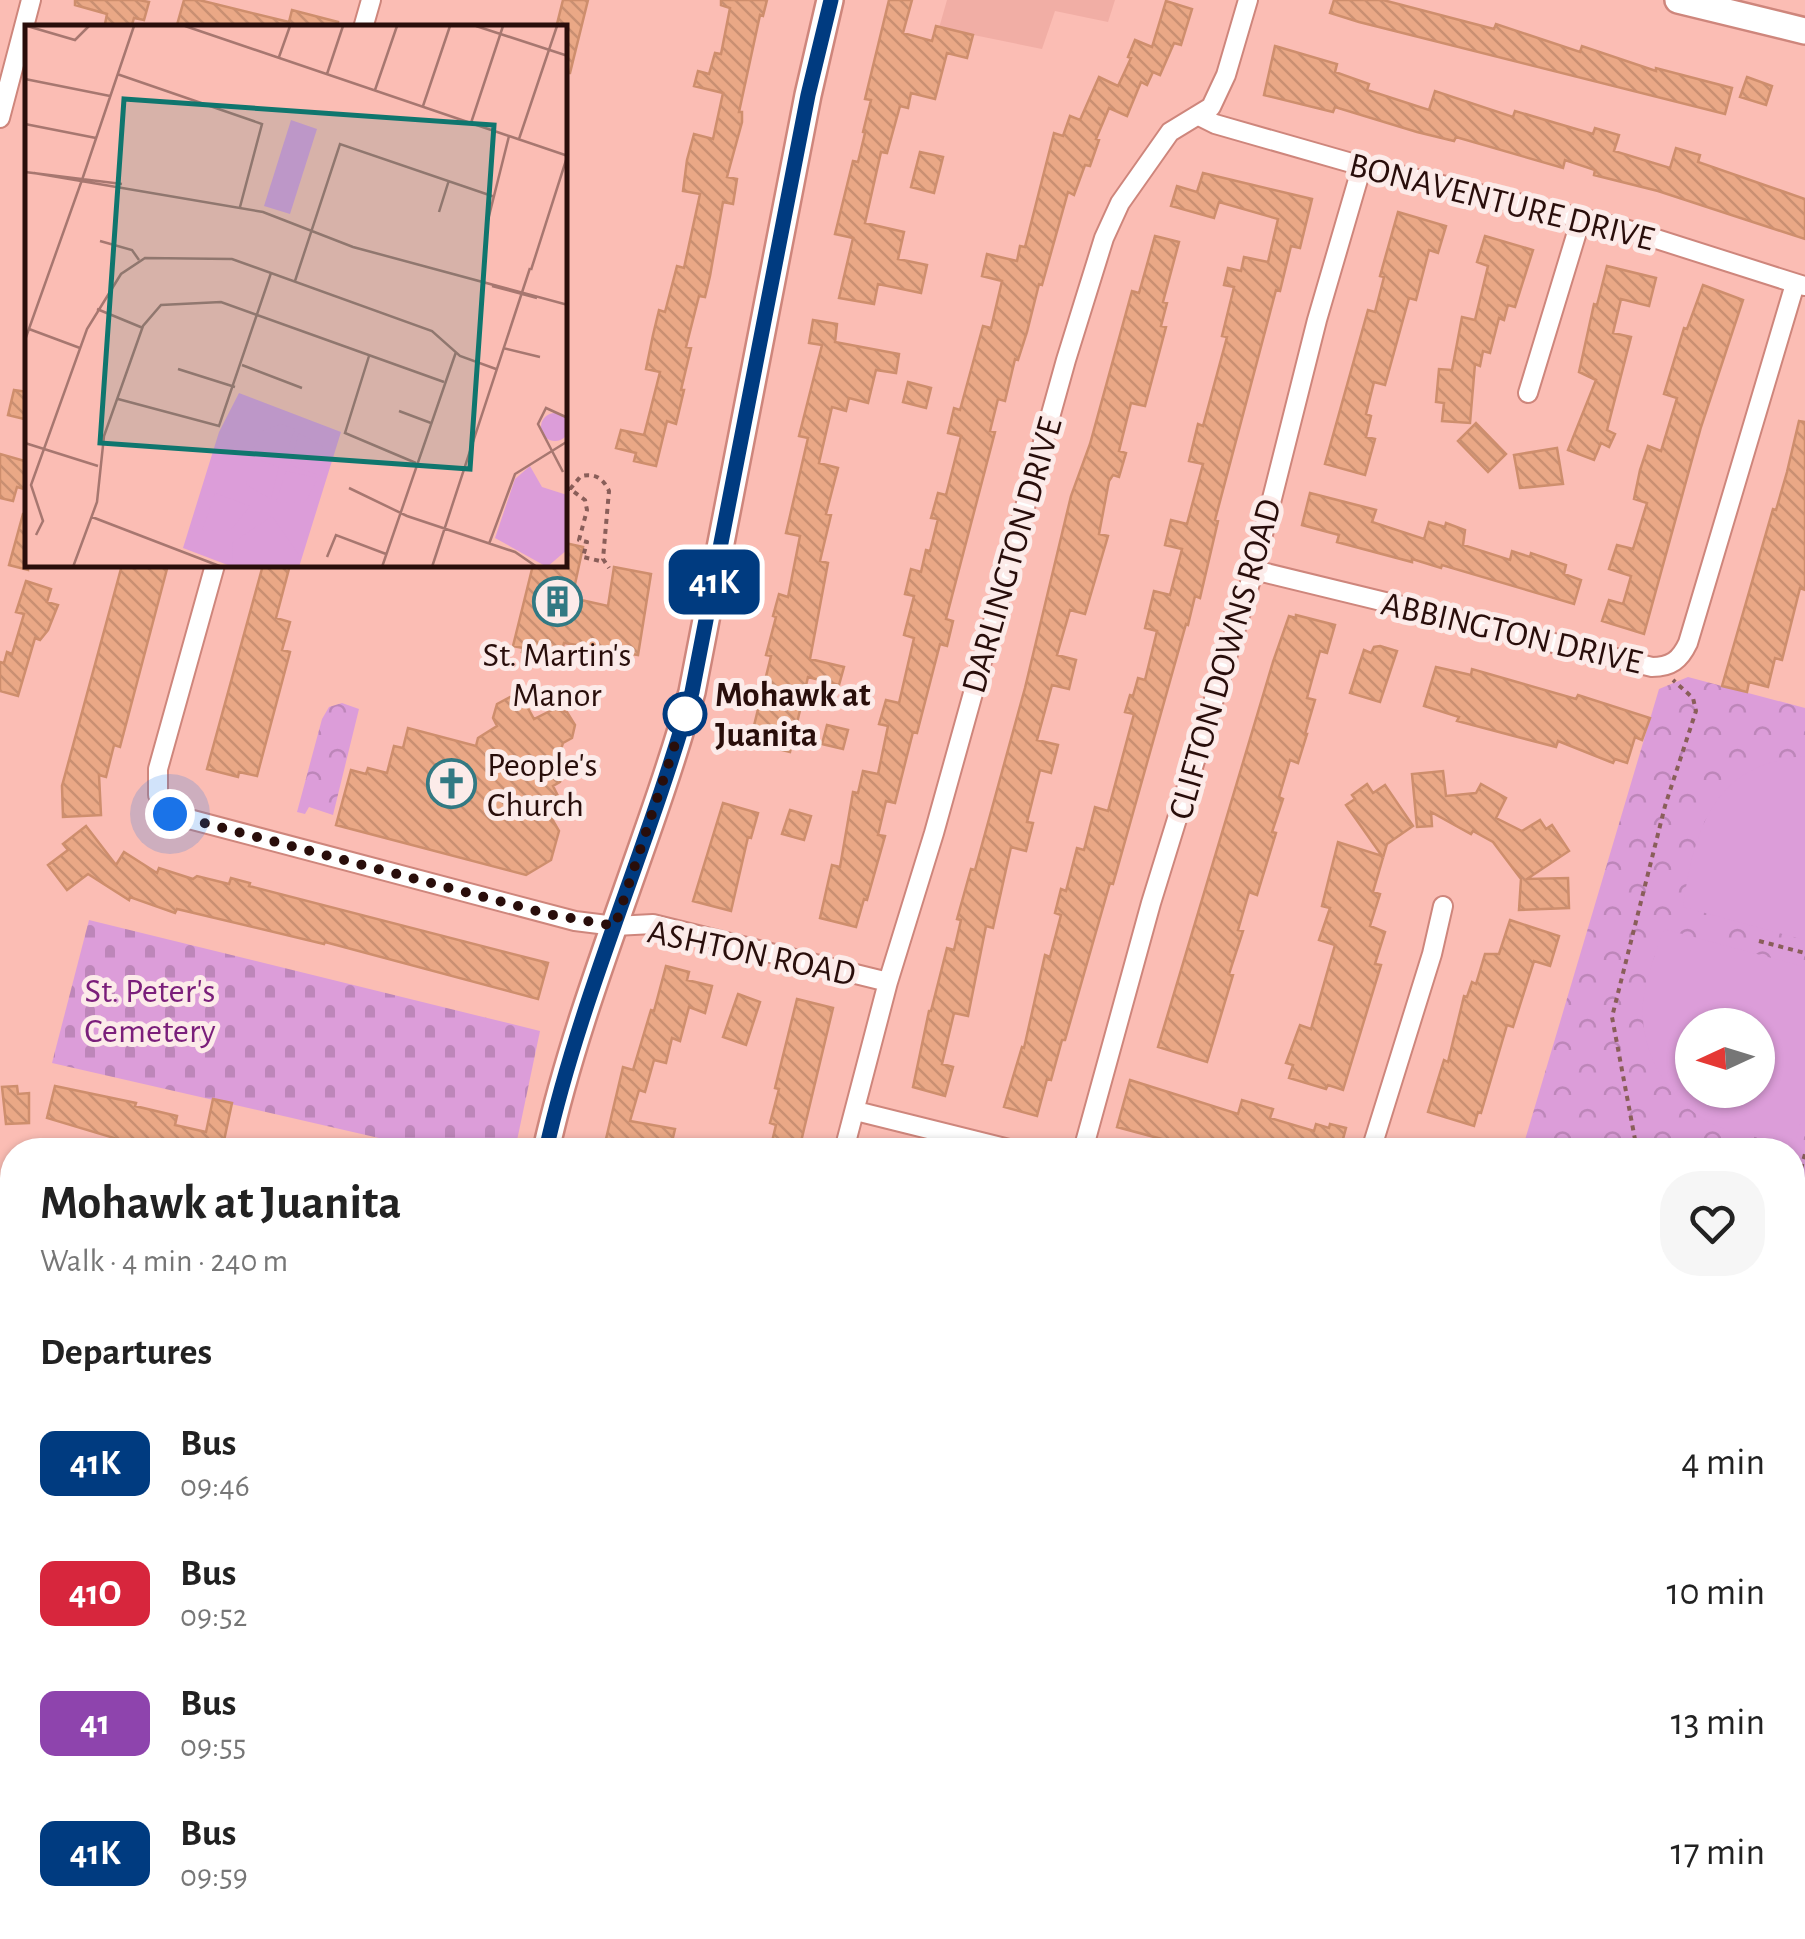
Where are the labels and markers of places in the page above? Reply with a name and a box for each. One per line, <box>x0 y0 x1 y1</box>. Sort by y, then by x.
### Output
building icon: St. Martin's Manor <box>531 576 583 628</box>
place label: St. Martin's Manor <box>483 638 632 713</box>
place label: Mohawk at Juanita <box>715 678 871 753</box>
marker: Mohawk at Juanita <box>664 693 706 735</box>
place label: People's Church <box>487 748 598 823</box>
church icon: People's Church <box>426 758 478 810</box>

